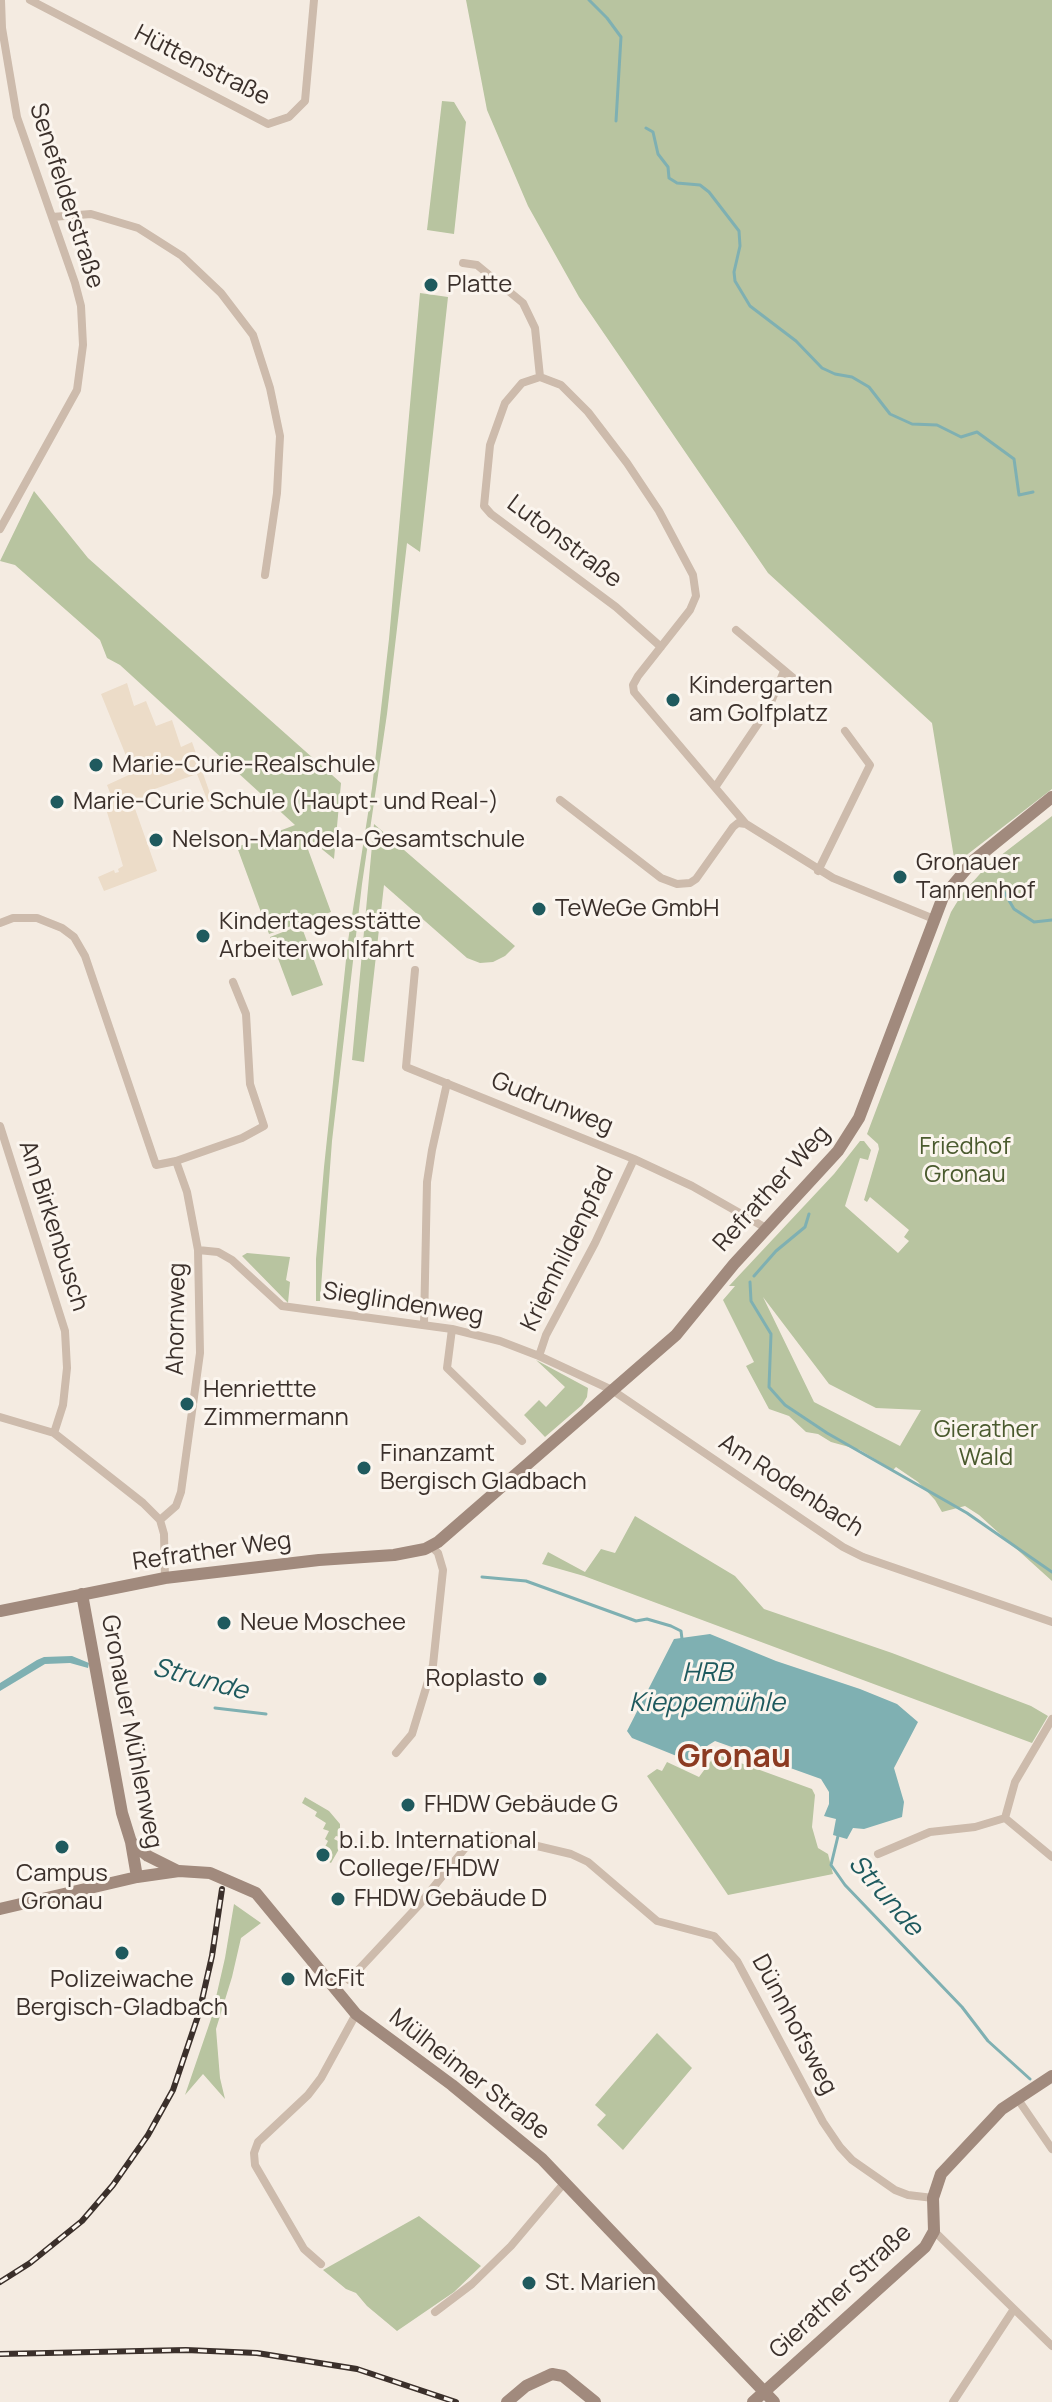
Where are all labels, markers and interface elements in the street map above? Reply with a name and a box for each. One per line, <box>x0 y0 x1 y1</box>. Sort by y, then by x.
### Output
street label: Hüttenstraße <box>129 19 275 113</box>
street label: Senefelderstraße <box>23 100 109 292</box>
place label: Platte <box>447 271 512 299</box>
marker: Platte <box>422 276 440 294</box>
street label: Lutonstraße <box>501 490 627 594</box>
place label: Kindergarten am Golfplatz <box>689 672 833 728</box>
marker: Kindergarten am Golfplatz <box>664 691 682 709</box>
place label: Marie-Curie-Realschule <box>112 751 376 779</box>
marker: Marie-Curie-Realschule <box>87 756 105 774</box>
place label: Marie-Curie Schule (Haupt- und Real-) <box>73 788 499 816</box>
marker: Marie-Curie Schule (Haupt- und Real-) <box>48 793 66 811</box>
place label: Nelson-Mandela-Gesamtschule <box>172 826 525 854</box>
marker: Nelson-Mandela-Gesamtschule <box>147 831 165 849</box>
place label: Gronauer Tannenhof <box>916 849 1035 905</box>
marker: Gronauer Tannenhof <box>891 868 909 886</box>
place label: TeWeGe GmbH <box>555 895 719 923</box>
marker: TeWeGe GmbH <box>530 900 548 918</box>
place label: Kindertagesstätte Arbeiterwohlfahrt <box>219 908 421 964</box>
marker: Kindertagesstätte Arbeiterwohlfahrt <box>194 927 212 945</box>
street label: Gudrunweg <box>487 1067 617 1141</box>
street label: Refrather Weg <box>708 1120 836 1258</box>
park label: Friedhof Gronau <box>919 1133 1011 1189</box>
street label: Am Birkenbusch <box>12 1137 94 1315</box>
street label: Kriemhildenpfad <box>516 1162 620 1336</box>
street label: Ahornweg <box>162 1262 192 1376</box>
street label: Sieglindenweg <box>321 1277 485 1331</box>
place label: Henriettte Zimmermann <box>203 1376 349 1432</box>
marker: Henriettte Zimmermann <box>178 1395 196 1413</box>
park label: Gierather Wald <box>934 1416 1038 1472</box>
street label: Am Rodenbach <box>713 1428 869 1544</box>
place label: Finanzamt Bergisch Gladbach <box>380 1440 587 1496</box>
marker: Finanzamt Bergisch Gladbach <box>355 1459 373 1477</box>
street label: Refrather Weg <box>131 1527 293 1577</box>
place label: Neue Moschee <box>240 1609 406 1637</box>
street label: Gronauer Mühlenweg <box>94 1613 168 1851</box>
marker: Neue Moschee <box>215 1614 233 1632</box>
water label: Strunde <box>149 1652 251 1708</box>
water label: HRB Kieppemühle <box>629 1658 785 1720</box>
place label: Roplasto <box>426 1665 524 1693</box>
marker: Roplasto <box>531 1670 549 1688</box>
district label: Gronau <box>677 1739 791 1777</box>
place label: FHDW Gebäude G <box>424 1791 618 1819</box>
marker: FHDW Gebäude G <box>399 1796 417 1814</box>
place label: b.i.b. International College/FHDW <box>339 1827 537 1883</box>
marker: Campus Gronau <box>53 1838 71 1856</box>
marker: b.i.b. International College/FHDW <box>314 1846 332 1864</box>
water label: Strunde <box>841 1849 929 1943</box>
place label: Campus Gronau <box>16 1860 108 1916</box>
place label: FHDW Gebäude D <box>354 1885 547 1913</box>
marker: FHDW Gebäude D <box>329 1890 347 1908</box>
marker: Polizeiwache Bergisch-Gladbach <box>113 1944 131 1962</box>
street label: Dünnhofsweg <box>745 1950 843 2100</box>
place label: McFit <box>304 1965 365 1993</box>
place label: Polizeiwache Bergisch-Gladbach <box>16 1966 228 2022</box>
marker: McFit <box>279 1970 297 1988</box>
street label: Mülheimer Straße <box>383 2003 555 2147</box>
street label: Gierather Straße <box>764 2219 918 2365</box>
place label: St. Marien <box>545 2269 656 2297</box>
marker: St. Marien <box>520 2274 538 2292</box>

